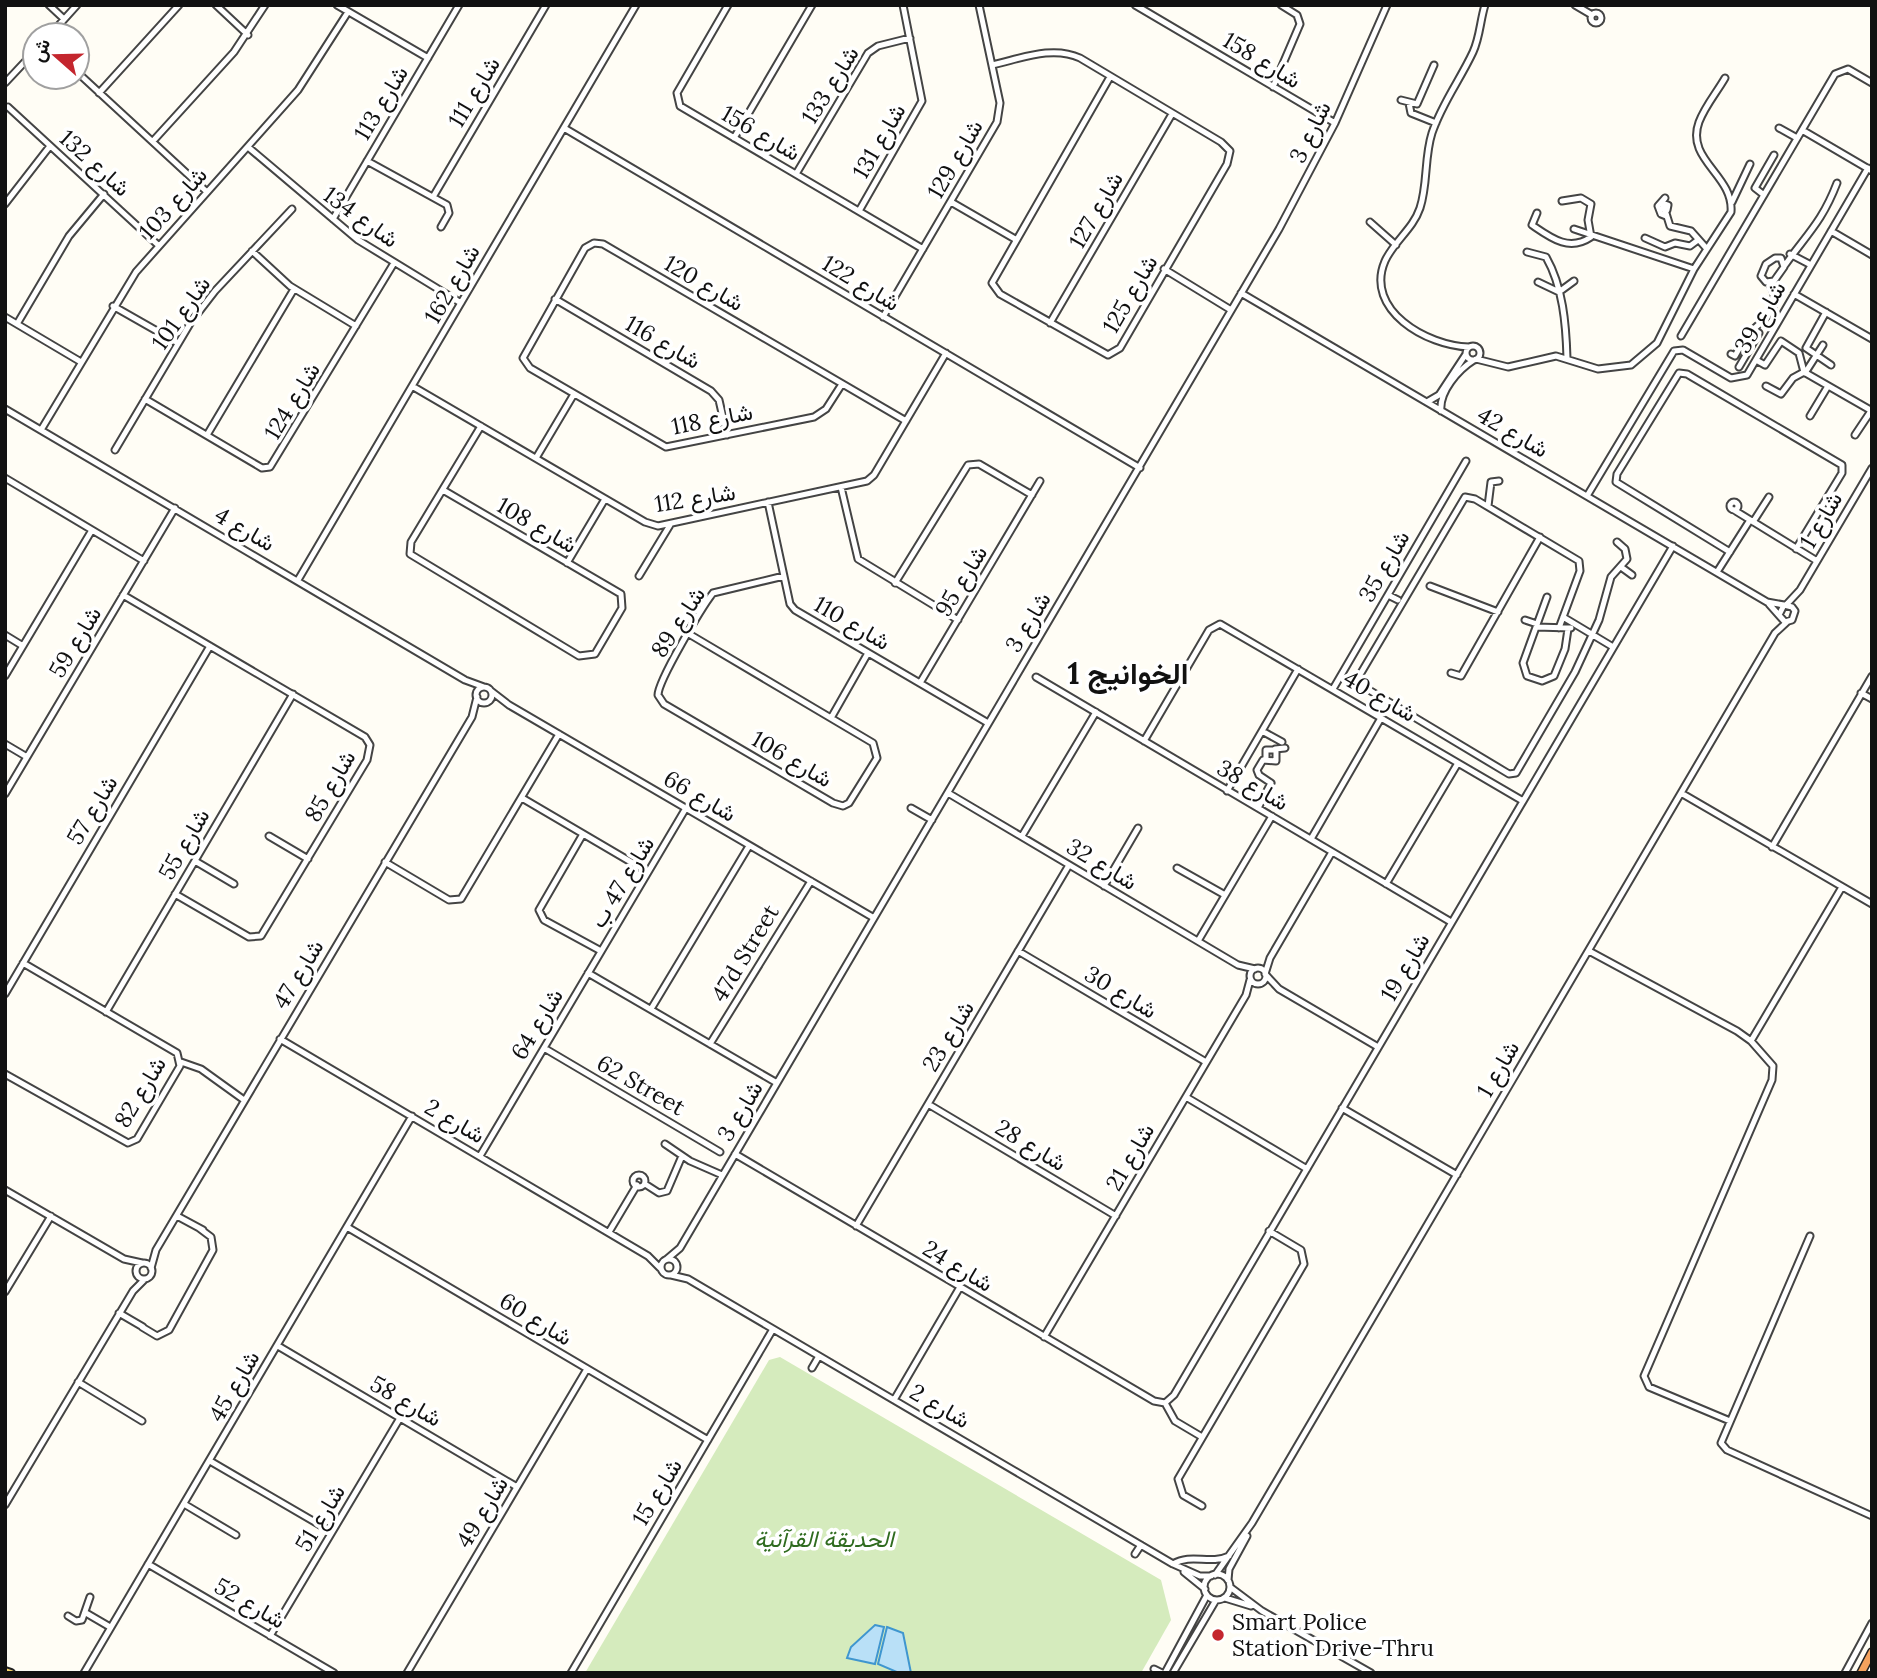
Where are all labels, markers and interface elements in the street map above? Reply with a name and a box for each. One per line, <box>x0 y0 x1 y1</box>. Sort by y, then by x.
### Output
north arrow <box>21 21 91 91</box>
street label: شارع 158 <box>1217 25 1307 96</box>
text: ش <box>25 35 55 65</box>
street label: شارع 133 <box>794 40 866 130</box>
street label: شارع 111 <box>441 51 508 133</box>
street label: شارع 113 <box>347 60 416 146</box>
street label: شارع 3 <box>1282 96 1339 168</box>
street label: شارع 156 <box>716 98 806 168</box>
street label: شارع 131 <box>846 98 913 184</box>
street label: شارع 129 <box>920 114 990 204</box>
street label: شارع 132 <box>52 123 137 204</box>
street label: شارع 103 <box>132 160 214 246</box>
street label: شارع 127 <box>1062 166 1131 254</box>
street label: شارع 134 <box>317 180 405 255</box>
street label: شارع 162 <box>417 239 487 329</box>
street label: شارع 120 <box>658 248 749 319</box>
street label: شارع 122 <box>816 248 905 319</box>
street label: شارع 125 <box>1096 249 1165 339</box>
street label: شارع 101 <box>145 270 218 356</box>
street label: شارع 39 <box>1727 276 1793 359</box>
street label: شارع 116 <box>619 308 706 376</box>
street label: شارع 124 <box>257 357 328 446</box>
street label: شارع 118 <box>669 396 755 443</box>
street label: شارع 42 <box>1472 400 1554 465</box>
street label: شارع 112 <box>652 477 738 520</box>
street label: شارع 1 <box>1793 486 1850 554</box>
street label: شارع 108 <box>491 490 583 561</box>
street label: شارع 4 <box>209 500 281 559</box>
street label: شارع 35 <box>1352 525 1417 608</box>
street label: شارع 95 <box>928 540 995 623</box>
street label: شارع 89 <box>644 581 713 664</box>
street label: شارع 3 <box>998 586 1058 658</box>
street label: شارع 110 <box>808 589 896 658</box>
street label: شارع 59 <box>42 601 109 684</box>
district label: الخوانيج 1 <box>1068 654 1188 694</box>
street label: شارع 40 <box>1338 663 1422 730</box>
street label: شارع 106 <box>746 724 838 795</box>
street label: شارع 85 <box>298 745 363 828</box>
street label: شارع 38 <box>1211 752 1294 818</box>
street label: شارع 66 <box>658 763 742 830</box>
street label: شارع 57 <box>60 770 125 851</box>
street label: شارع 55 <box>152 803 217 886</box>
street label: شارع 47 ب <box>583 831 662 934</box>
street label: شارع 32 <box>1061 831 1143 898</box>
street label: 47d Street <box>704 899 785 1007</box>
street label: شارع 19 <box>1374 927 1437 1007</box>
street label: شارع 47 <box>266 934 331 1015</box>
street label: شارع 30 <box>1079 959 1163 1026</box>
street label: شارع 64 <box>504 983 571 1066</box>
street label: شارع 23 <box>915 995 982 1077</box>
street label: شارع 1 <box>1470 1035 1527 1103</box>
street label: 62 Street <box>592 1048 691 1121</box>
street label: شارع 82 <box>107 1051 174 1133</box>
street label: شارع 3 <box>710 1075 770 1147</box>
street label: شارع 2 <box>419 1092 491 1151</box>
street label: شارع 28 <box>990 1112 1072 1179</box>
street label: شارع 21 <box>1099 1118 1162 1197</box>
street label: شارع 24 <box>917 1233 999 1299</box>
street label: شارع 60 <box>494 1286 578 1353</box>
street label: شارع 45 <box>202 1345 267 1427</box>
street label: شارع 58 <box>364 1369 447 1434</box>
street label: شارع 2 <box>904 1377 976 1436</box>
street label: شارع 15 <box>625 1453 690 1532</box>
street label: شارع 49 <box>449 1471 516 1554</box>
street label: شارع 51 <box>288 1479 353 1558</box>
park label: الحديقة القرآنية <box>754 1524 896 1554</box>
street label: شارع 52 <box>209 1571 291 1636</box>
place label: Smart Police Station Drive-Thru <box>1232 1607 1434 1662</box>
marker: Smart Police Station Drive-Thru <box>1210 1627 1226 1643</box>

